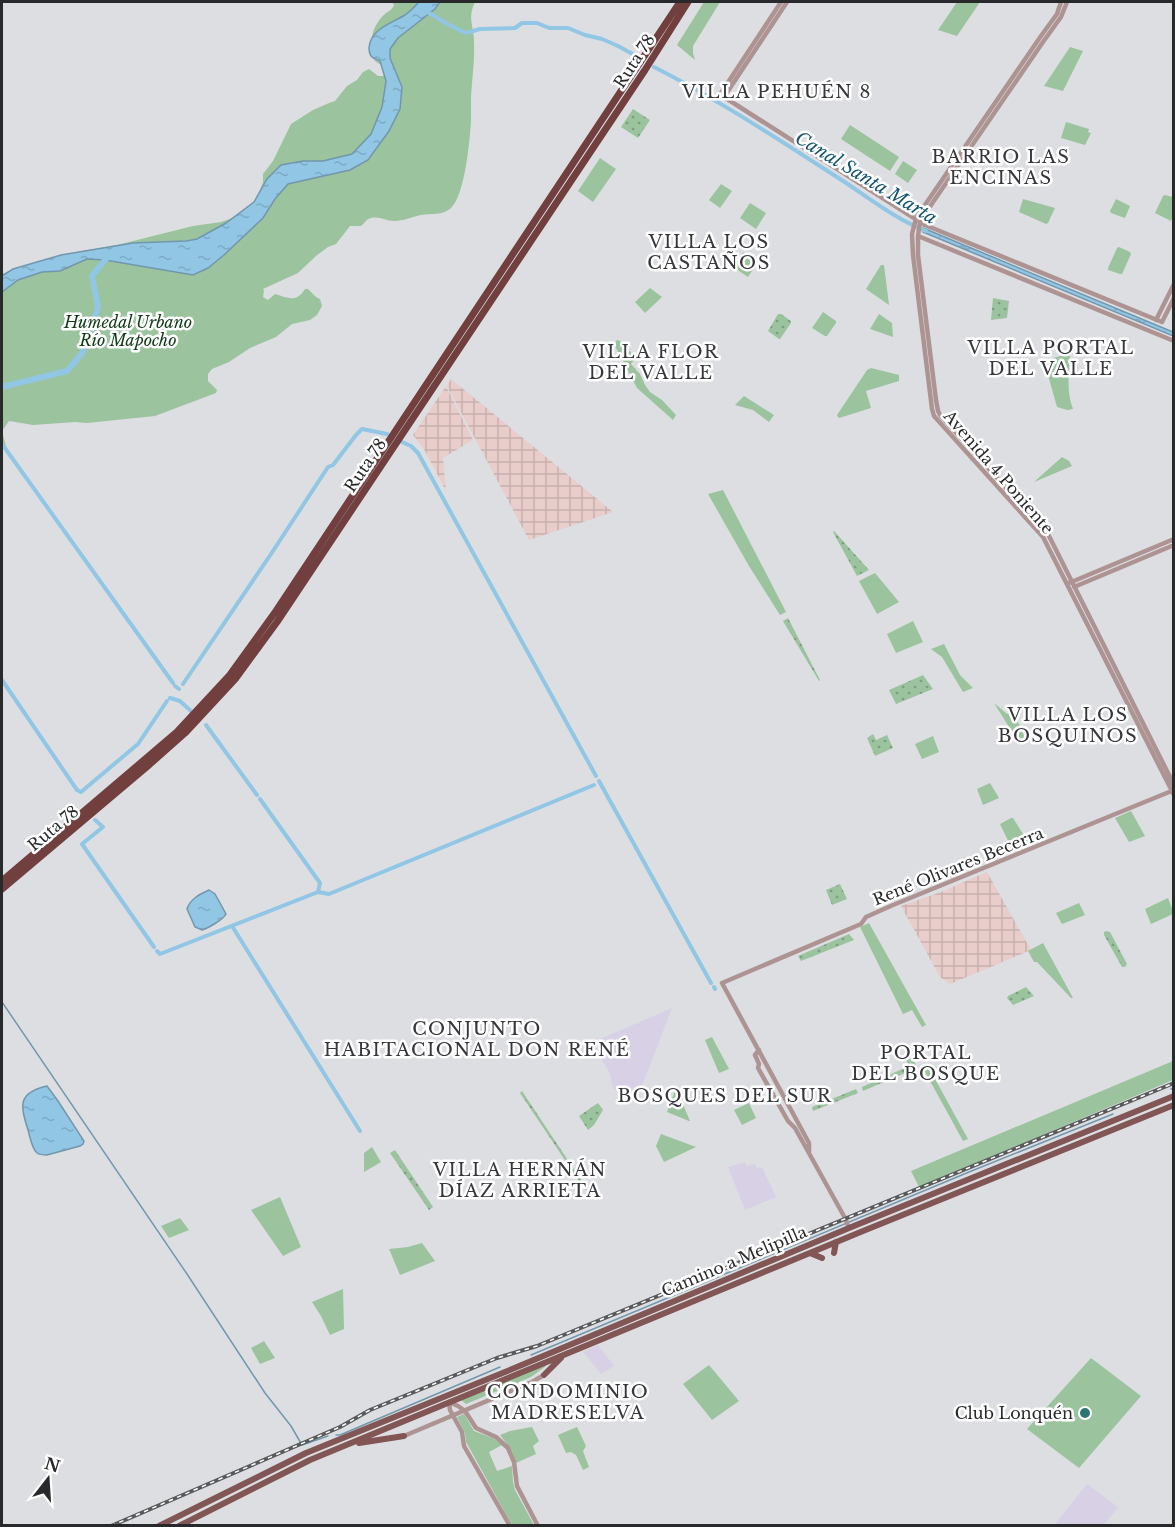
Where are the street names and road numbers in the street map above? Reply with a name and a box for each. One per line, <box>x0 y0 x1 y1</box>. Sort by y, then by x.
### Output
street label: Ruta 78 <box>609 30 659 92</box>
street label: Avenida 4 Poniente <box>939 405 1058 538</box>
street label: Ruta 78 <box>340 434 390 496</box>
street label: Ruta 78 <box>23 801 83 855</box>
street label: René Olivares Becerra <box>870 823 1046 909</box>
street label: Camino a Melipilla <box>658 1221 810 1301</box>

